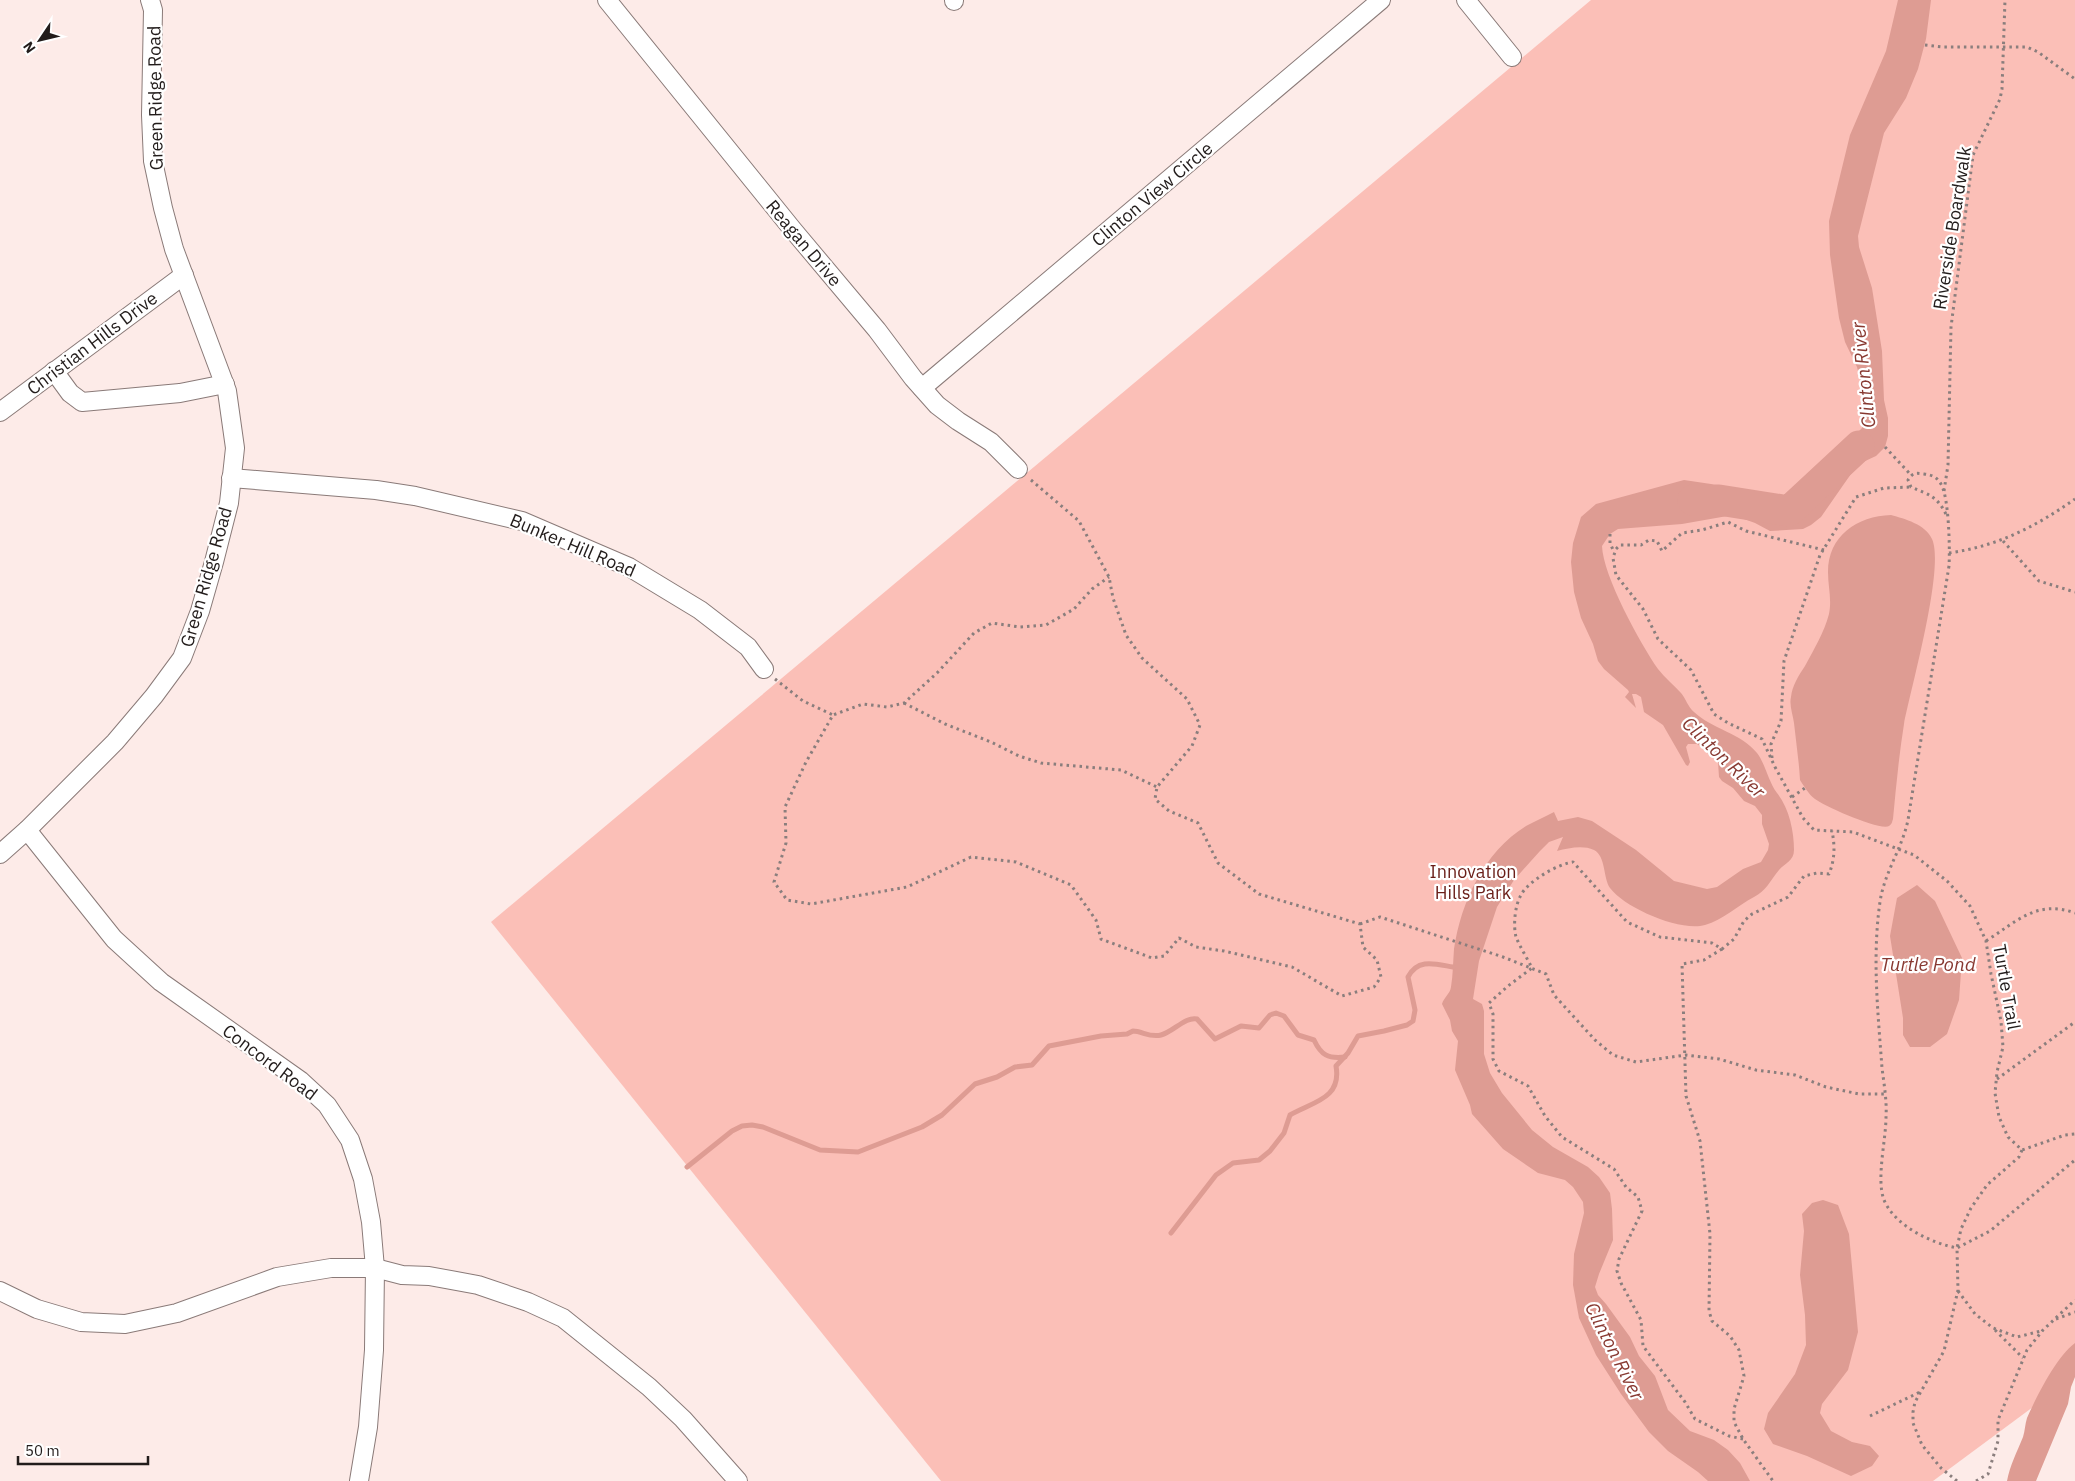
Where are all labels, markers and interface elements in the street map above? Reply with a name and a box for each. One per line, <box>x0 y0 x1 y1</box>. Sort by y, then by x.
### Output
north arrow <box>15 15 65 65</box>
street label: Green Ridge Road <box>142 25 168 171</box>
text: N <box>19 38 40 57</box>
street label: Clinton View Circle <box>1087 137 1217 251</box>
street label: Riverside Boardwalk <box>1928 144 1976 311</box>
street label: Reagan Drive <box>761 195 847 291</box>
street label: Christian Hills Drive <box>22 286 162 400</box>
water label: Clinton River <box>1845 320 1880 429</box>
street label: Green Ridge Road <box>175 504 237 650</box>
street label: Bunker Hill Road <box>507 508 639 582</box>
water label: Clinton River <box>1677 711 1771 803</box>
park label: Innovation Hills Park <box>1429 860 1517 904</box>
street label: Turtle Trail <box>1988 942 2026 1032</box>
water label: Turtle Pond <box>1880 952 1977 976</box>
street label: Concord Road <box>218 1019 322 1105</box>
water label: Clinton River <box>1580 1298 1650 1405</box>
scale bar <box>18 1434 148 1466</box>
text: 50 m <box>25 1441 60 1460</box>

